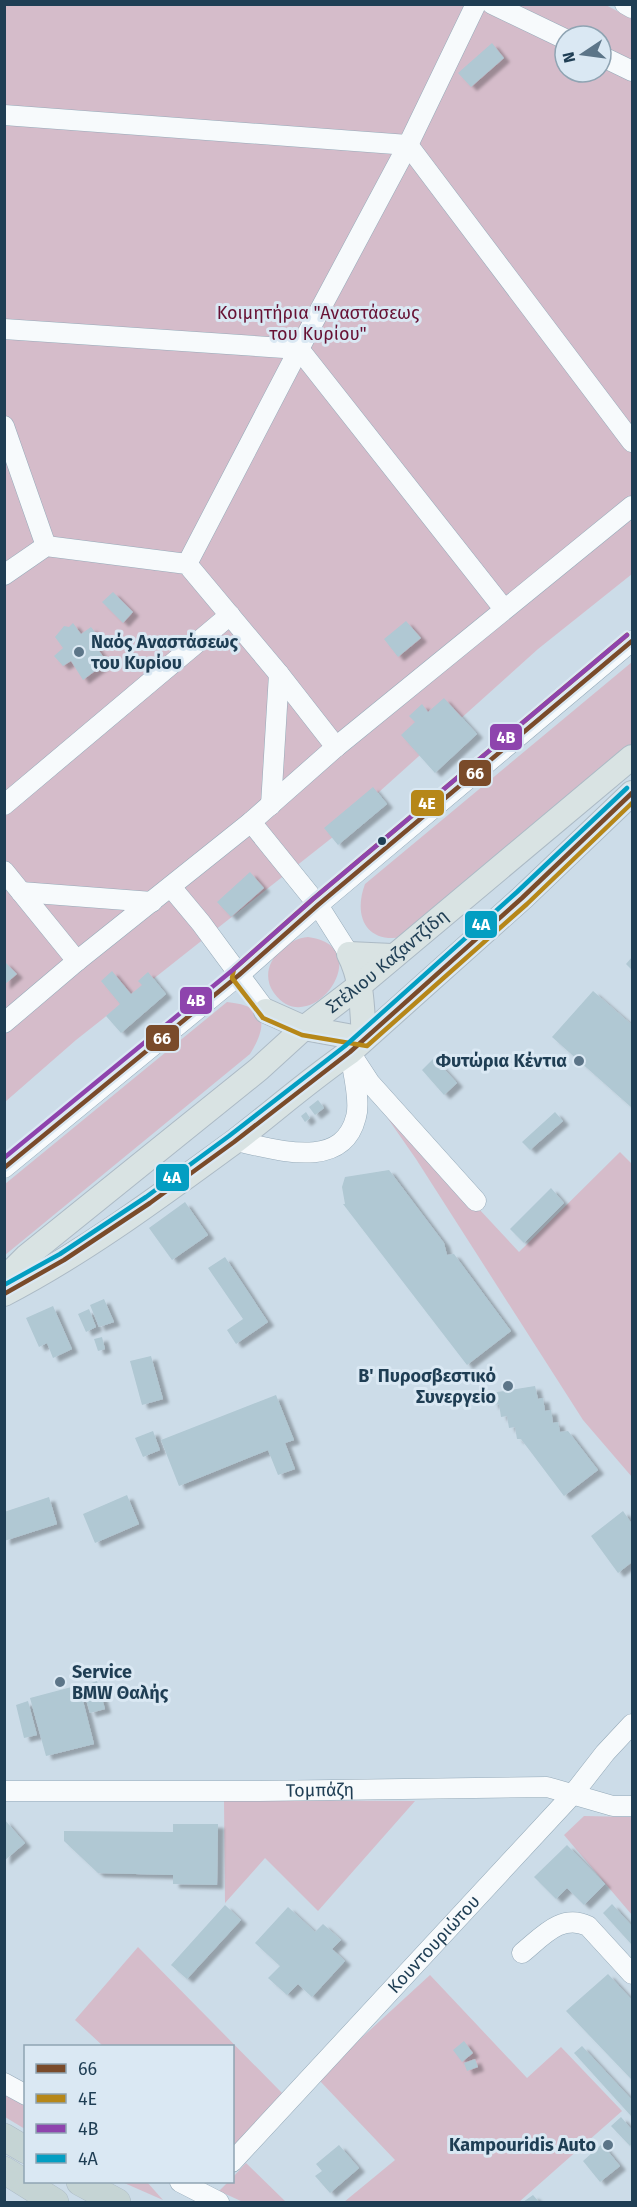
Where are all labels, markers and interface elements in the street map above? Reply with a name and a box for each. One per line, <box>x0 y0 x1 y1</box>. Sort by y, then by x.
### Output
north arrow <box>553 24 613 84</box>
text: N <box>558 50 579 65</box>
park label: Κοιμητήρια "Αναστάσεως του Κυρίου" <box>217 302 420 345</box>
place label: Ναός Αναστάσεως του Κυρίου <box>90 631 239 674</box>
marker: Ναός Αναστάσεως του Κυρίου <box>72 645 86 659</box>
line badge: 4Β <box>489 723 523 751</box>
text: 4Β <box>497 728 516 747</box>
line badge: 66 <box>458 759 492 787</box>
text: 66 <box>466 764 484 783</box>
line badge: 4Ε <box>410 789 445 817</box>
text: 4Ε <box>418 794 436 813</box>
unlabelled marker <box>376 835 388 847</box>
street label: Στέλιου Καζαντζίδη <box>322 905 453 1018</box>
line badge: 4Α <box>464 910 498 939</box>
text: 4Α <box>472 915 491 934</box>
line badge: 4Β <box>179 986 213 1015</box>
text: 4Β <box>187 991 206 1010</box>
line badge: 66 <box>145 1024 180 1052</box>
text: 66 <box>153 1029 171 1048</box>
place label: Φυτώρια Κέντια <box>436 1050 567 1072</box>
marker: Φυτώρια Κέντια <box>572 1054 586 1068</box>
line badge: 4Α <box>155 1163 190 1192</box>
text: 4Α <box>163 1168 182 1187</box>
place label: Β' Πυροσβεστικό Συνεργείο <box>358 1365 496 1408</box>
marker: Β' Πυροσβεστικό Συνεργείο <box>501 1379 515 1393</box>
place label: Service BMW Θαλής <box>72 1661 169 1704</box>
marker: Service BMW Θαλής <box>53 1675 67 1689</box>
street label: Τομπάζη <box>286 1779 354 1802</box>
street label: Κουντουριώτου <box>383 1890 485 1998</box>
legend <box>24 2045 234 2183</box>
text: 66 <box>78 2058 97 2080</box>
text: 4Ε <box>78 2088 97 2110</box>
text: 4Β <box>78 2118 99 2140</box>
place label: Kampouridis Auto <box>449 2134 596 2156</box>
marker: Kampouridis Auto <box>601 2138 615 2152</box>
text: 4Α <box>78 2148 99 2170</box>

